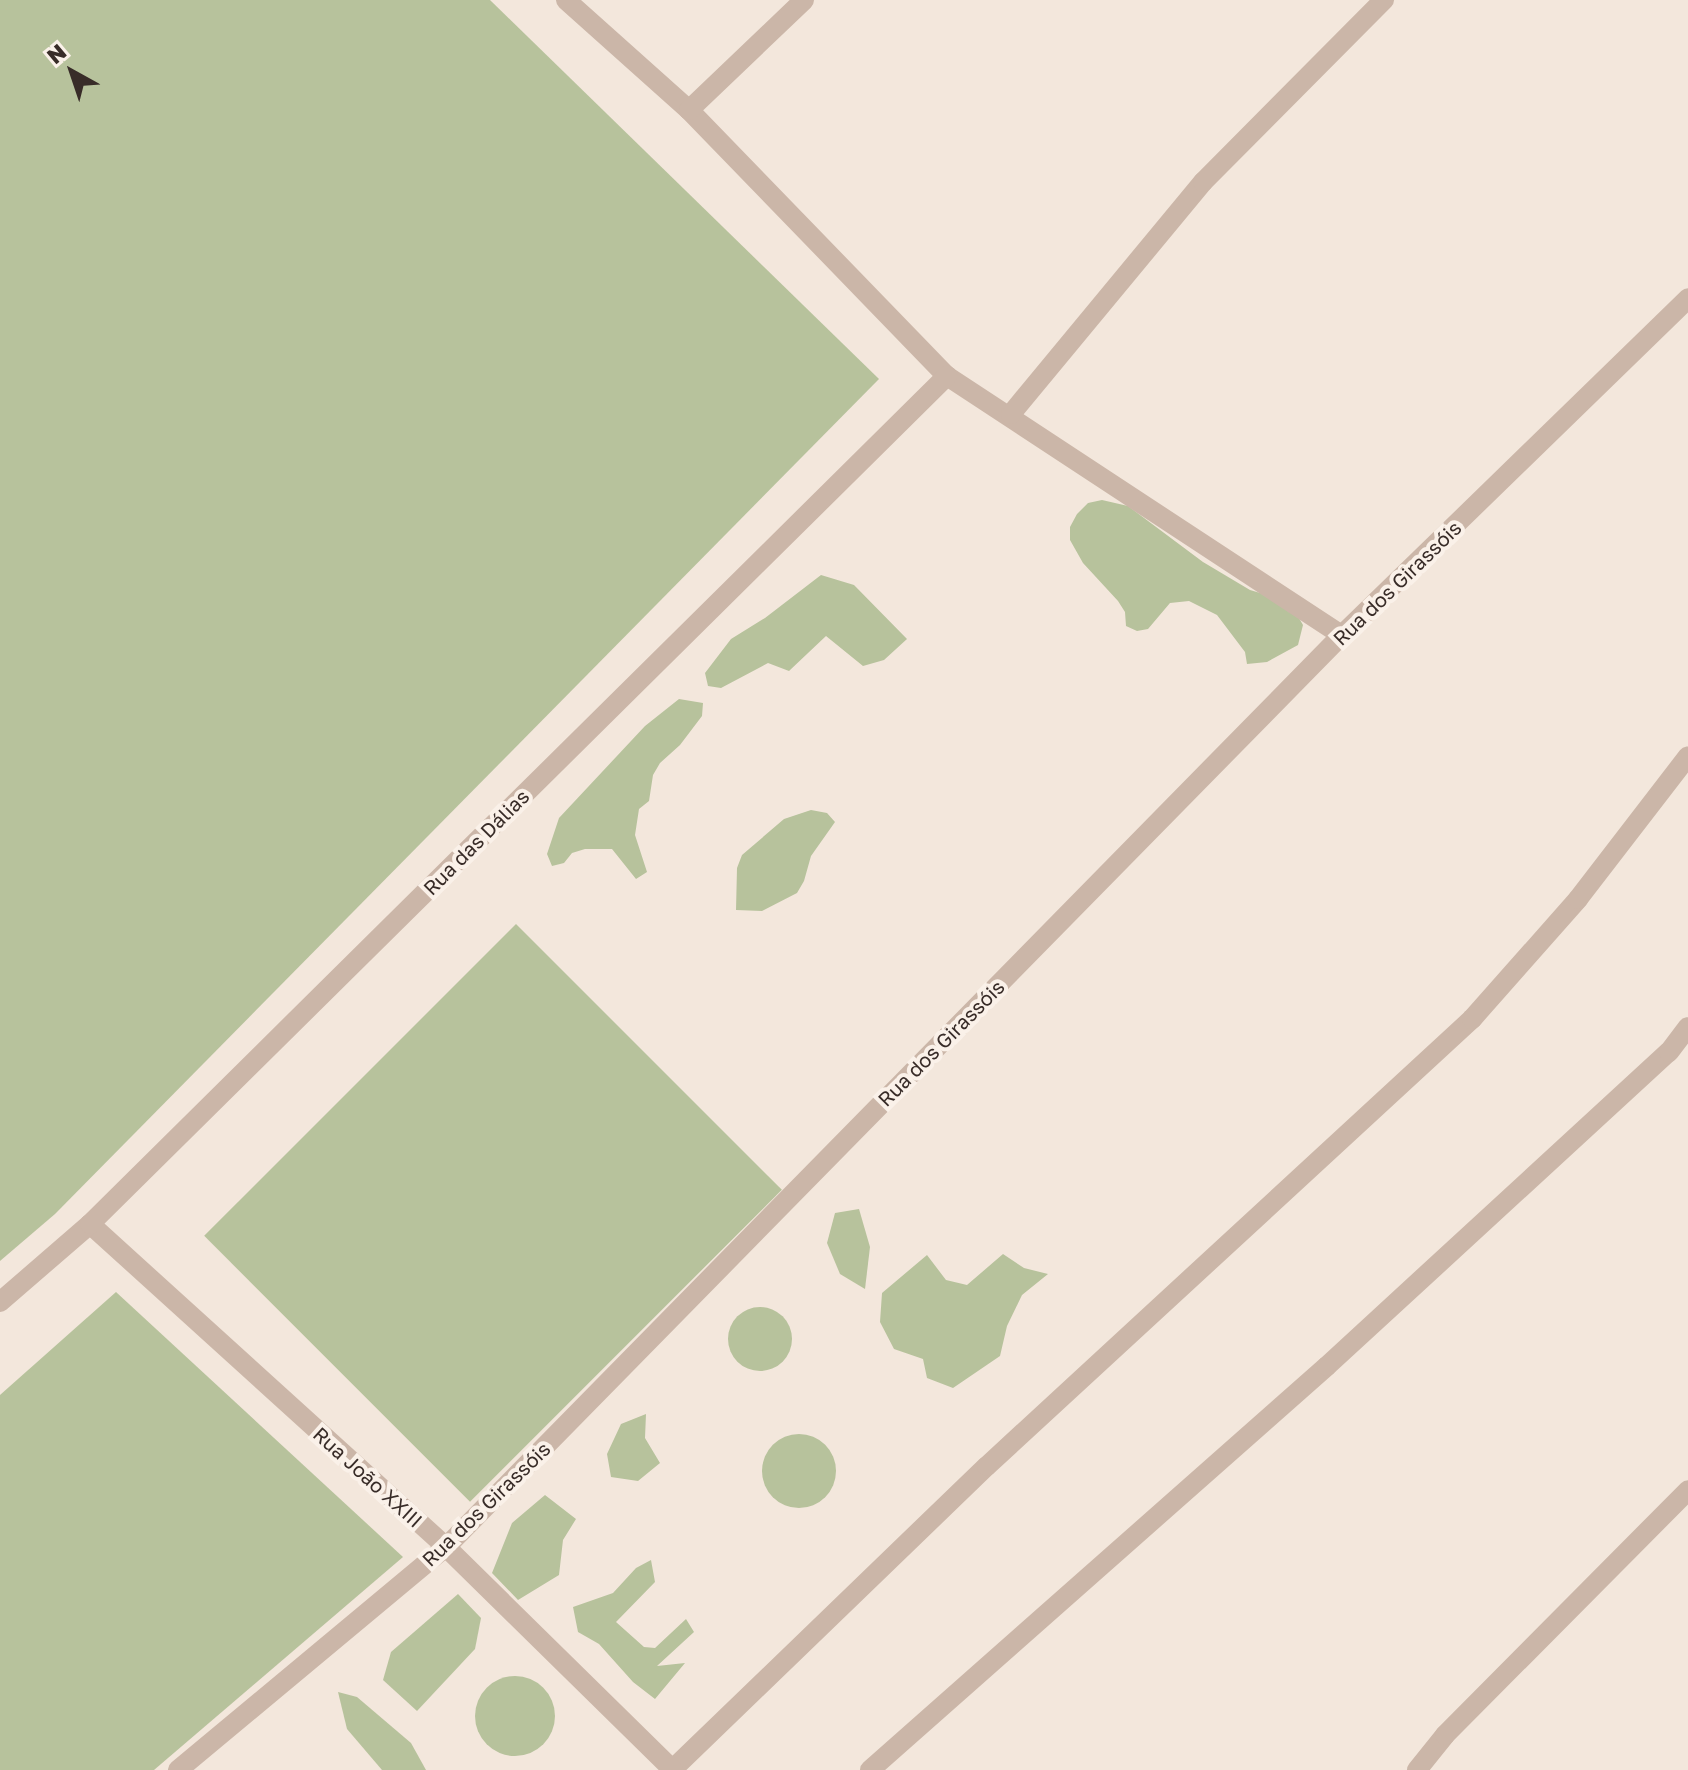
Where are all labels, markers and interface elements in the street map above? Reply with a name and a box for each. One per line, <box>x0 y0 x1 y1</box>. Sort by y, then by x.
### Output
north arrow <box>32 32 112 112</box>
text: N <box>41 38 71 69</box>
street label: Rua dos Girassóis <box>1328 516 1466 650</box>
street label: Rua das Dálias <box>418 784 534 900</box>
street label: Rua dos Girassóis <box>873 975 1009 1111</box>
street label: Rua João XXIII <box>309 1422 427 1532</box>
street label: Rua dos Girassóis <box>417 1437 555 1571</box>

